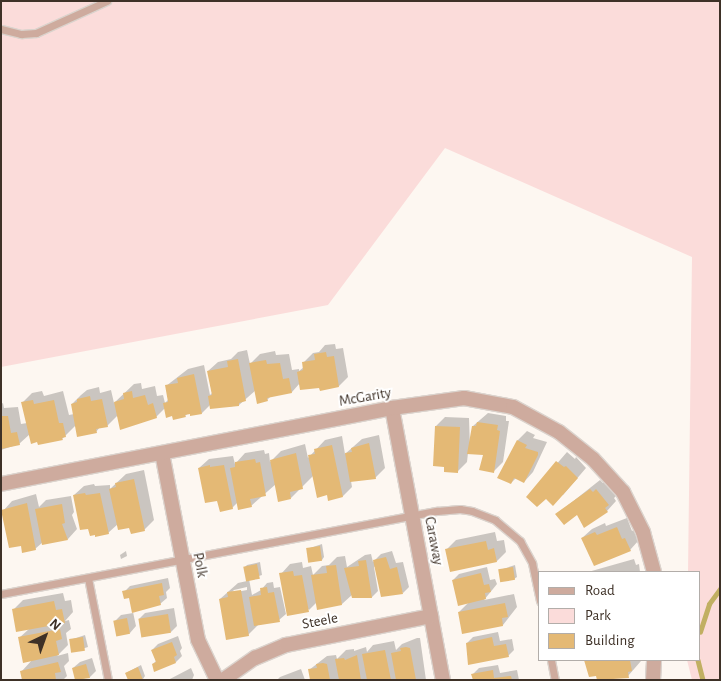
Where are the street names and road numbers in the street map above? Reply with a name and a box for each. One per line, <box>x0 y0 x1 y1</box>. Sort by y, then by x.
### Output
street label: McGarity <box>338 384 392 410</box>
street label: Caraway <box>420 515 448 567</box>
street label: Polk <box>189 551 211 579</box>
street label: Steele <box>301 609 339 633</box>

